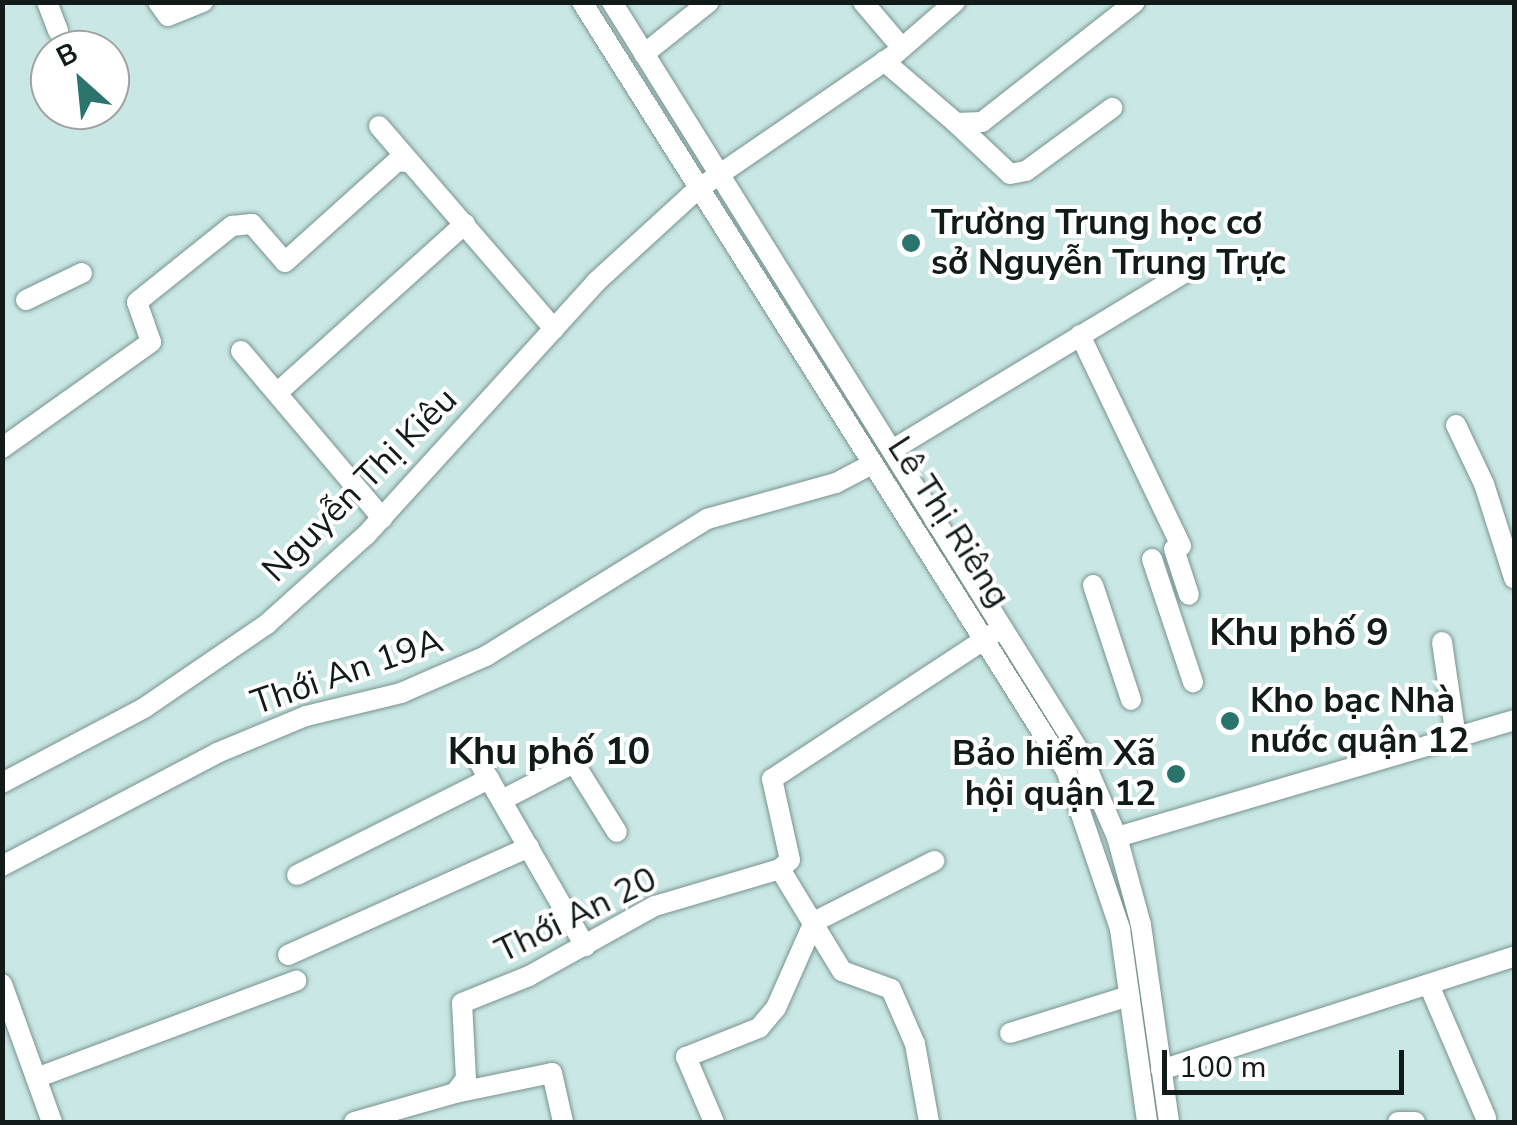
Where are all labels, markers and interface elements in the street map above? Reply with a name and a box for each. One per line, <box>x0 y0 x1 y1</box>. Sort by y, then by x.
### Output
north arrow <box>30 30 130 130</box>
text: B <box>50 34 84 76</box>
place label: Trường Trung học cơ sở Nguyễn Trung Trực <box>931 202 1286 284</box>
marker: Trường Trung học cơ sở Nguyễn Trung Trực <box>900 232 922 254</box>
street label: Nguyễn Thị Kiêu <box>254 379 466 591</box>
street label: Lê Thị Riêng <box>878 429 1020 615</box>
district label: Khu phố 9 <box>1209 610 1389 656</box>
street label: Thới An 19A <box>246 620 448 724</box>
place label: Kho bạc Nhà nước quận 12 <box>1250 680 1469 762</box>
marker: Kho bạc Nhà nước quận 12 <box>1219 710 1241 732</box>
district label: Khu phố 10 <box>448 729 650 775</box>
place label: Bảo hiểm Xã hội quận 12 <box>952 733 1156 815</box>
marker: Bảo hiểm Xã hội quận 12 <box>1165 763 1187 785</box>
street label: Thới An 20 <box>489 858 663 972</box>
scale bar <box>1167 1030 1410 1092</box>
text: 100 m <box>1179 1047 1266 1088</box>

